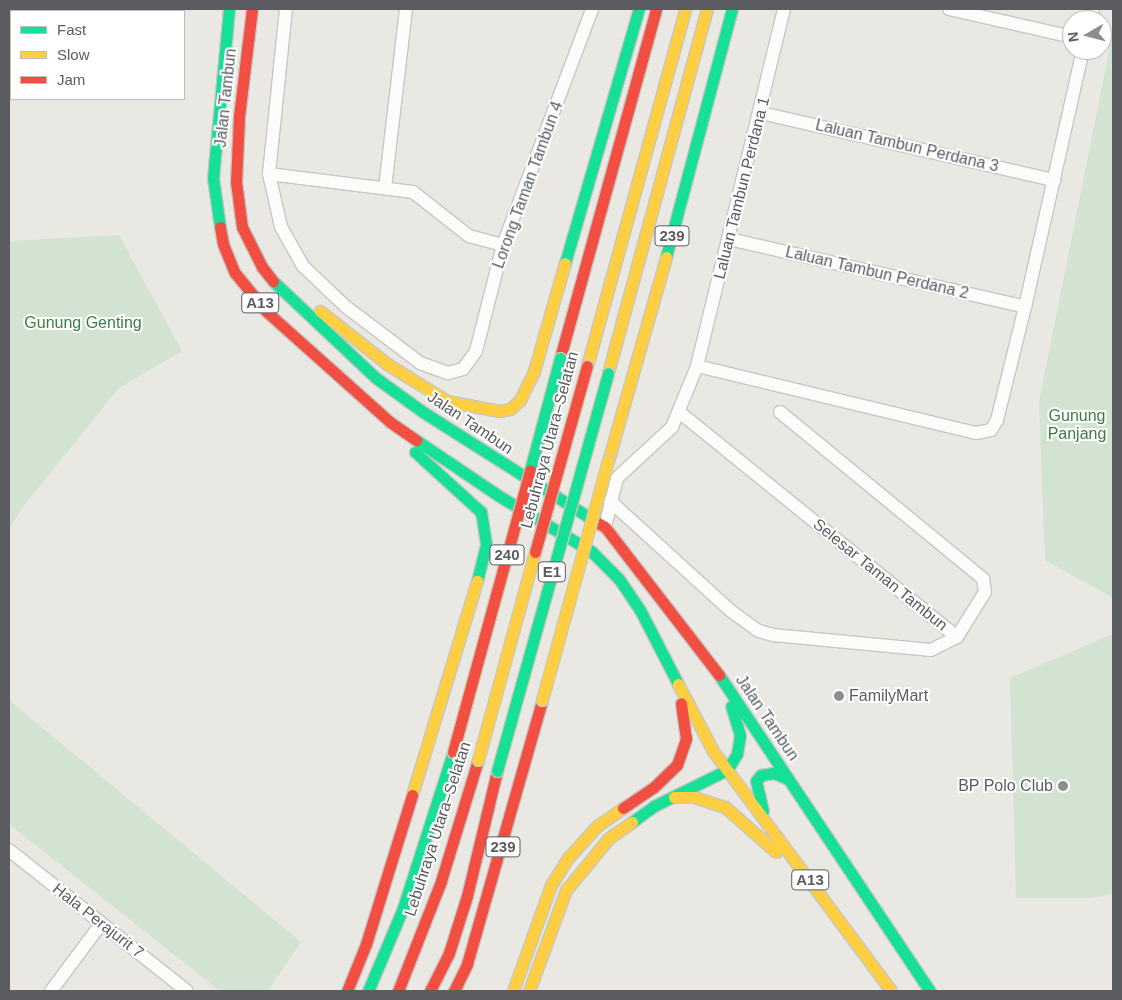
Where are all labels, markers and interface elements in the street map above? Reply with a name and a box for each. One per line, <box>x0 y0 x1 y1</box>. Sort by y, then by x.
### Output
legend <box>10 10 185 100</box>
north arrow <box>1062 10 1112 60</box>
text: Fast <box>57 21 86 38</box>
text: N <box>1065 31 1082 43</box>
text: Slow <box>57 46 90 63</box>
street label: Jalan Tambun <box>211 47 241 149</box>
text: Jam <box>57 71 85 88</box>
street label: Laluan Tambun Perdana 1 <box>710 95 774 281</box>
street label: Lorong Taman Tambun 4 <box>489 99 567 271</box>
street label: Laluan Tambun Perdana 3 <box>813 116 1001 176</box>
road number: 239 <box>653 224 691 248</box>
street label: Laluan Tambun Perdana 2 <box>783 243 971 303</box>
road number: A13 <box>240 290 280 316</box>
park label: Gunung Genting <box>24 313 142 333</box>
street label: Lebuhraya Utara–Selatan <box>517 349 583 531</box>
street label: Jalan Tambun <box>423 387 517 459</box>
park label: Gunung Panjang <box>1048 406 1106 444</box>
street label: Selesar Taman Tambun <box>809 515 951 635</box>
road number: 240 <box>488 542 526 568</box>
road number: E1 <box>537 560 567 584</box>
street label: Jalan Tambun <box>731 671 803 765</box>
place label: FamilyMart <box>849 686 928 706</box>
marker: FamilyMart <box>833 690 845 702</box>
street label: Lebuhraya Utara–Selatan <box>401 739 475 919</box>
place label: BP Polo Club <box>958 776 1053 796</box>
marker: BP Polo Club <box>1057 780 1069 792</box>
road number: 239 <box>484 834 522 860</box>
road number: A13 <box>790 868 830 892</box>
street label: Hala Perajurit 7 <box>49 879 147 963</box>

